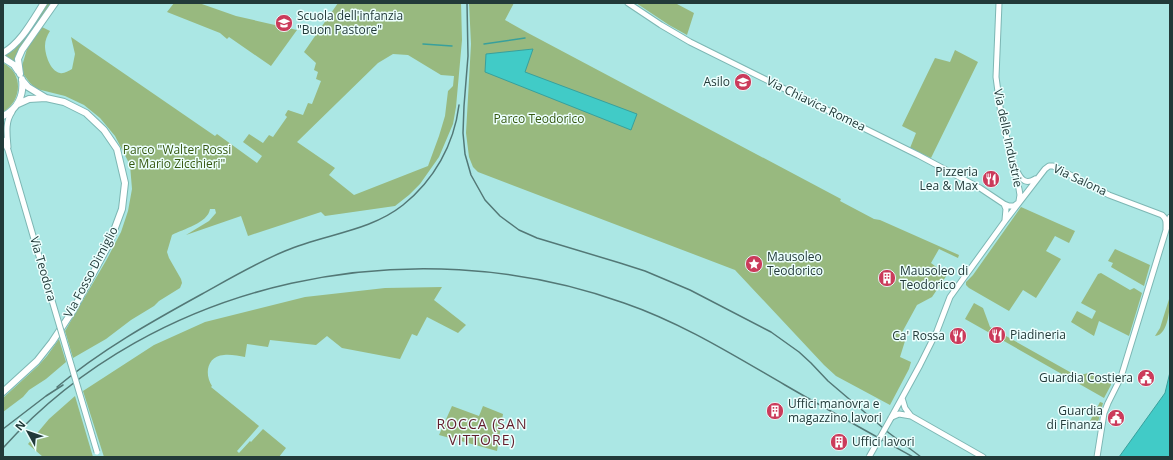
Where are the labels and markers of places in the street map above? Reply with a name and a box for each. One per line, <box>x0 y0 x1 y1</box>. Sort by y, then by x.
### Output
place label: Scuola dell'infanzia "Buon Pastore" <box>297 7 403 38</box>
school or university icon: Scuola dell'infanzia "Buon Pastore" <box>274 13 294 33</box>
school or university icon: Asilo <box>733 72 753 92</box>
place label: Asilo <box>703 73 730 90</box>
place label: Pizzeria Lea & Max <box>920 163 979 194</box>
restaurant icon: Pizzeria Lea & Max <box>981 169 1001 189</box>
place label: Mausoleo Teodorico <box>767 248 823 279</box>
place icon: Mausoleo Teodorico <box>744 254 764 274</box>
place label: Mausoleo di Teodorico <box>900 262 968 293</box>
building icon: Mausoleo di Teodorico <box>877 268 897 288</box>
restaurant icon: Piadineria <box>987 325 1007 345</box>
restaurant icon: Ca' Rossa <box>948 326 968 346</box>
place label: Piadineria <box>1010 326 1066 343</box>
place label: Ca' Rossa <box>892 327 945 344</box>
public building icon: Guardia Costiera <box>1136 368 1156 388</box>
place label: Guardia Costiera <box>1039 369 1133 386</box>
place label: Uffici manovra e magazzino lavori <box>788 395 882 426</box>
building icon: Uffici manovra e magazzino lavori <box>765 401 785 421</box>
place label: Guardia di Finanza <box>1047 402 1103 433</box>
public building icon: Guardia di Finanza <box>1106 408 1126 428</box>
building icon: Uffici lavori <box>829 432 849 452</box>
place label: Uffici lavori <box>852 433 915 450</box>

